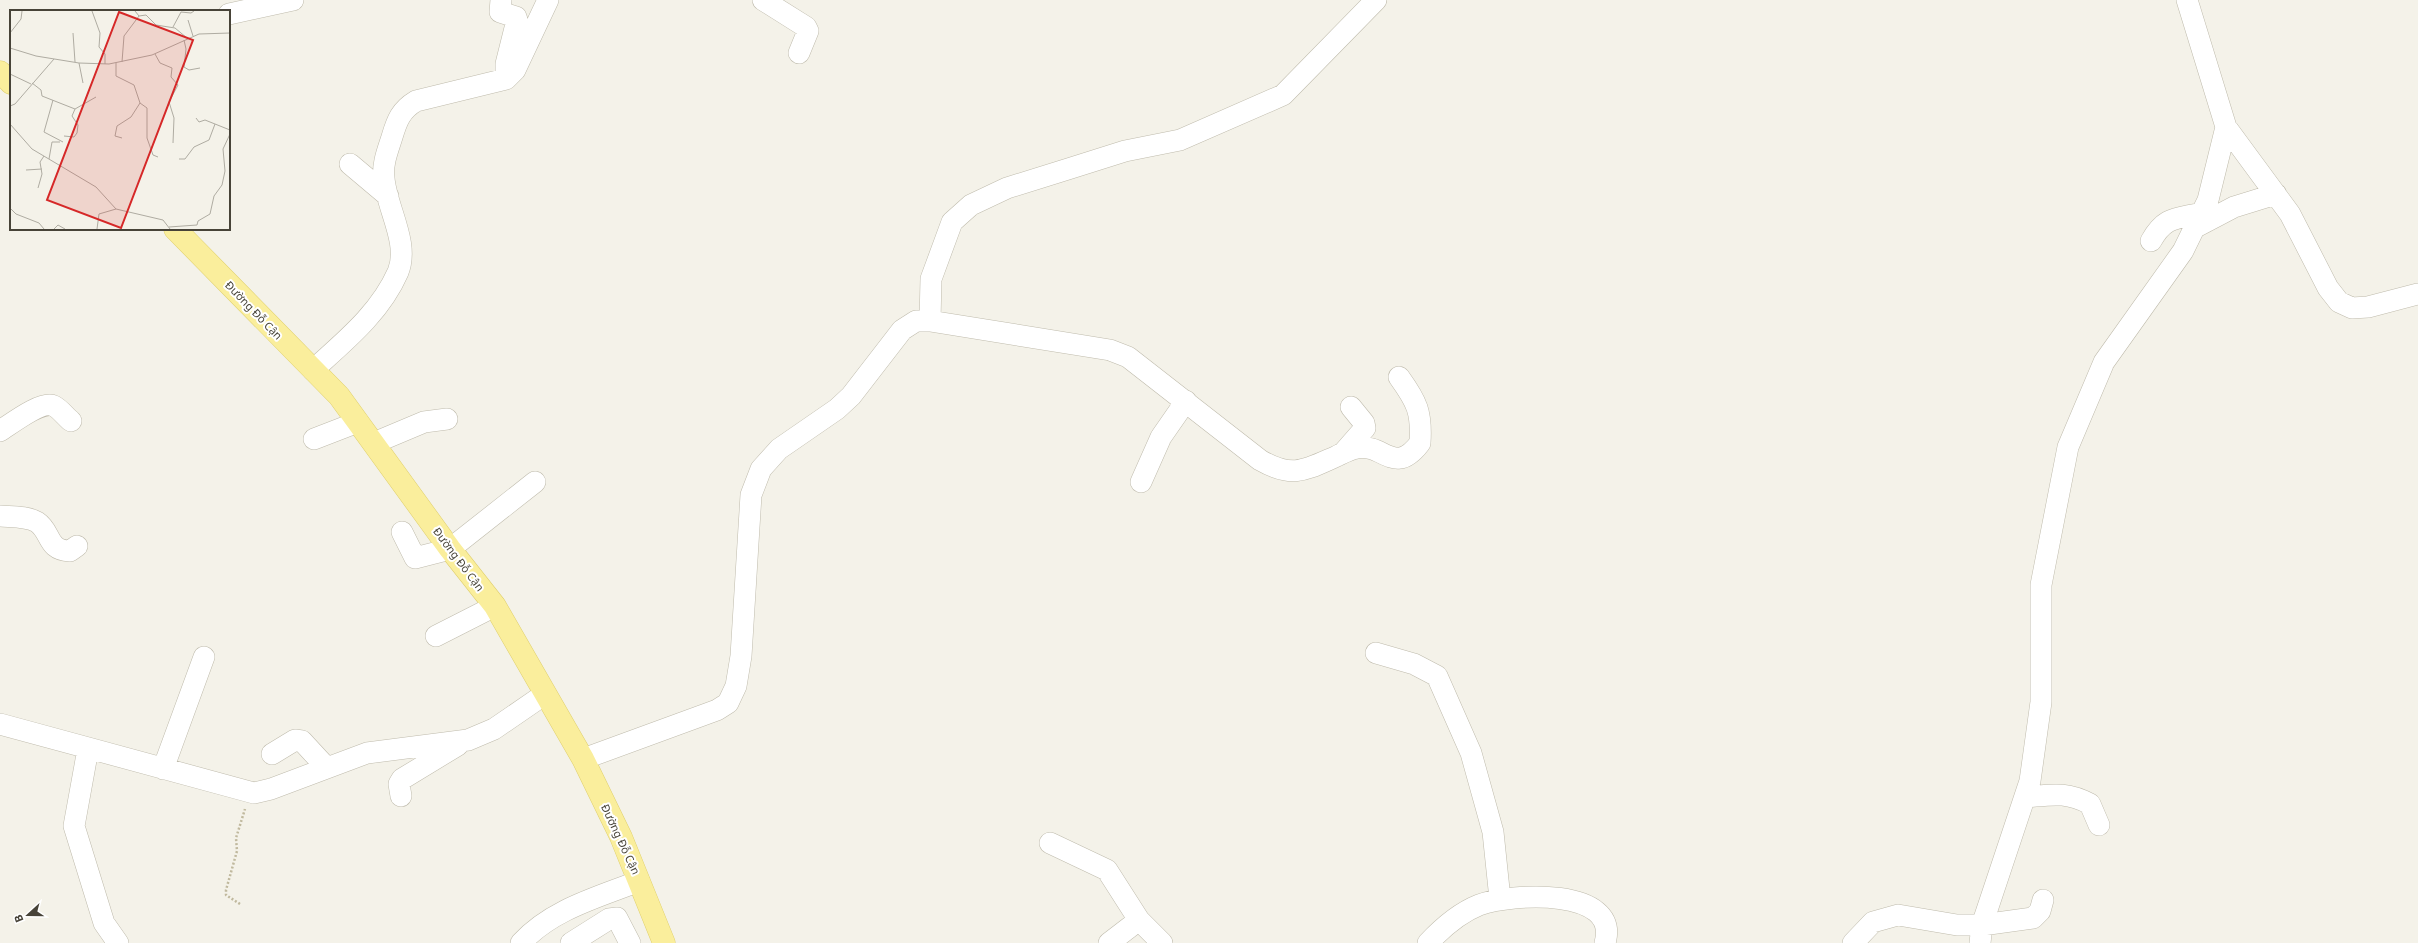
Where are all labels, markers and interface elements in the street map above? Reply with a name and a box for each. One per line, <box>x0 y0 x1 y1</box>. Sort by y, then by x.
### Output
inset map <box>10 10 230 230</box>
street label: Đường Đỗ Cận <box>222 277 286 343</box>
street label: Đường Đỗ Cận <box>430 524 488 594</box>
street label: Đường Đỗ Cận <box>598 801 644 877</box>
north arrow <box>8 895 48 935</box>
text: B <box>10 913 27 925</box>

